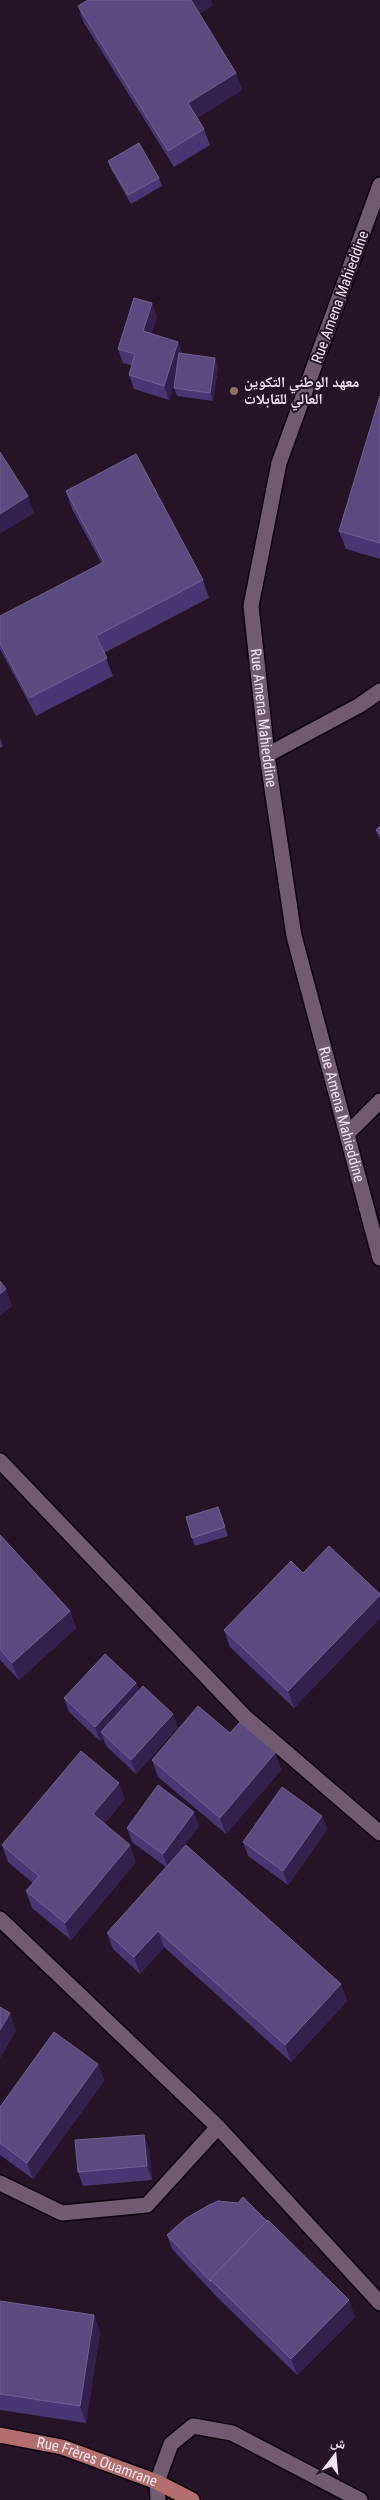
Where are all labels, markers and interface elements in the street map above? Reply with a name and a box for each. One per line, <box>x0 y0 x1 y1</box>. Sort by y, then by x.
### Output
street label: Rue Amena Mahieddine <box>308 228 372 366</box>
place label: معهد الوطني التكوين العالي للقابلات <box>244 373 359 411</box>
marker: معهد الوطني التكوين العالي للقابلات <box>228 385 240 397</box>
street label: Rue Amena Mahieddine <box>247 648 281 788</box>
street label: Rue Amena Mahieddine <box>315 1045 368 1184</box>
north arrow <box>310 2430 360 2480</box>
street label: Rue Frères Ouamrane <box>35 2433 160 2490</box>
text: ش <box>329 2433 348 2453</box>

